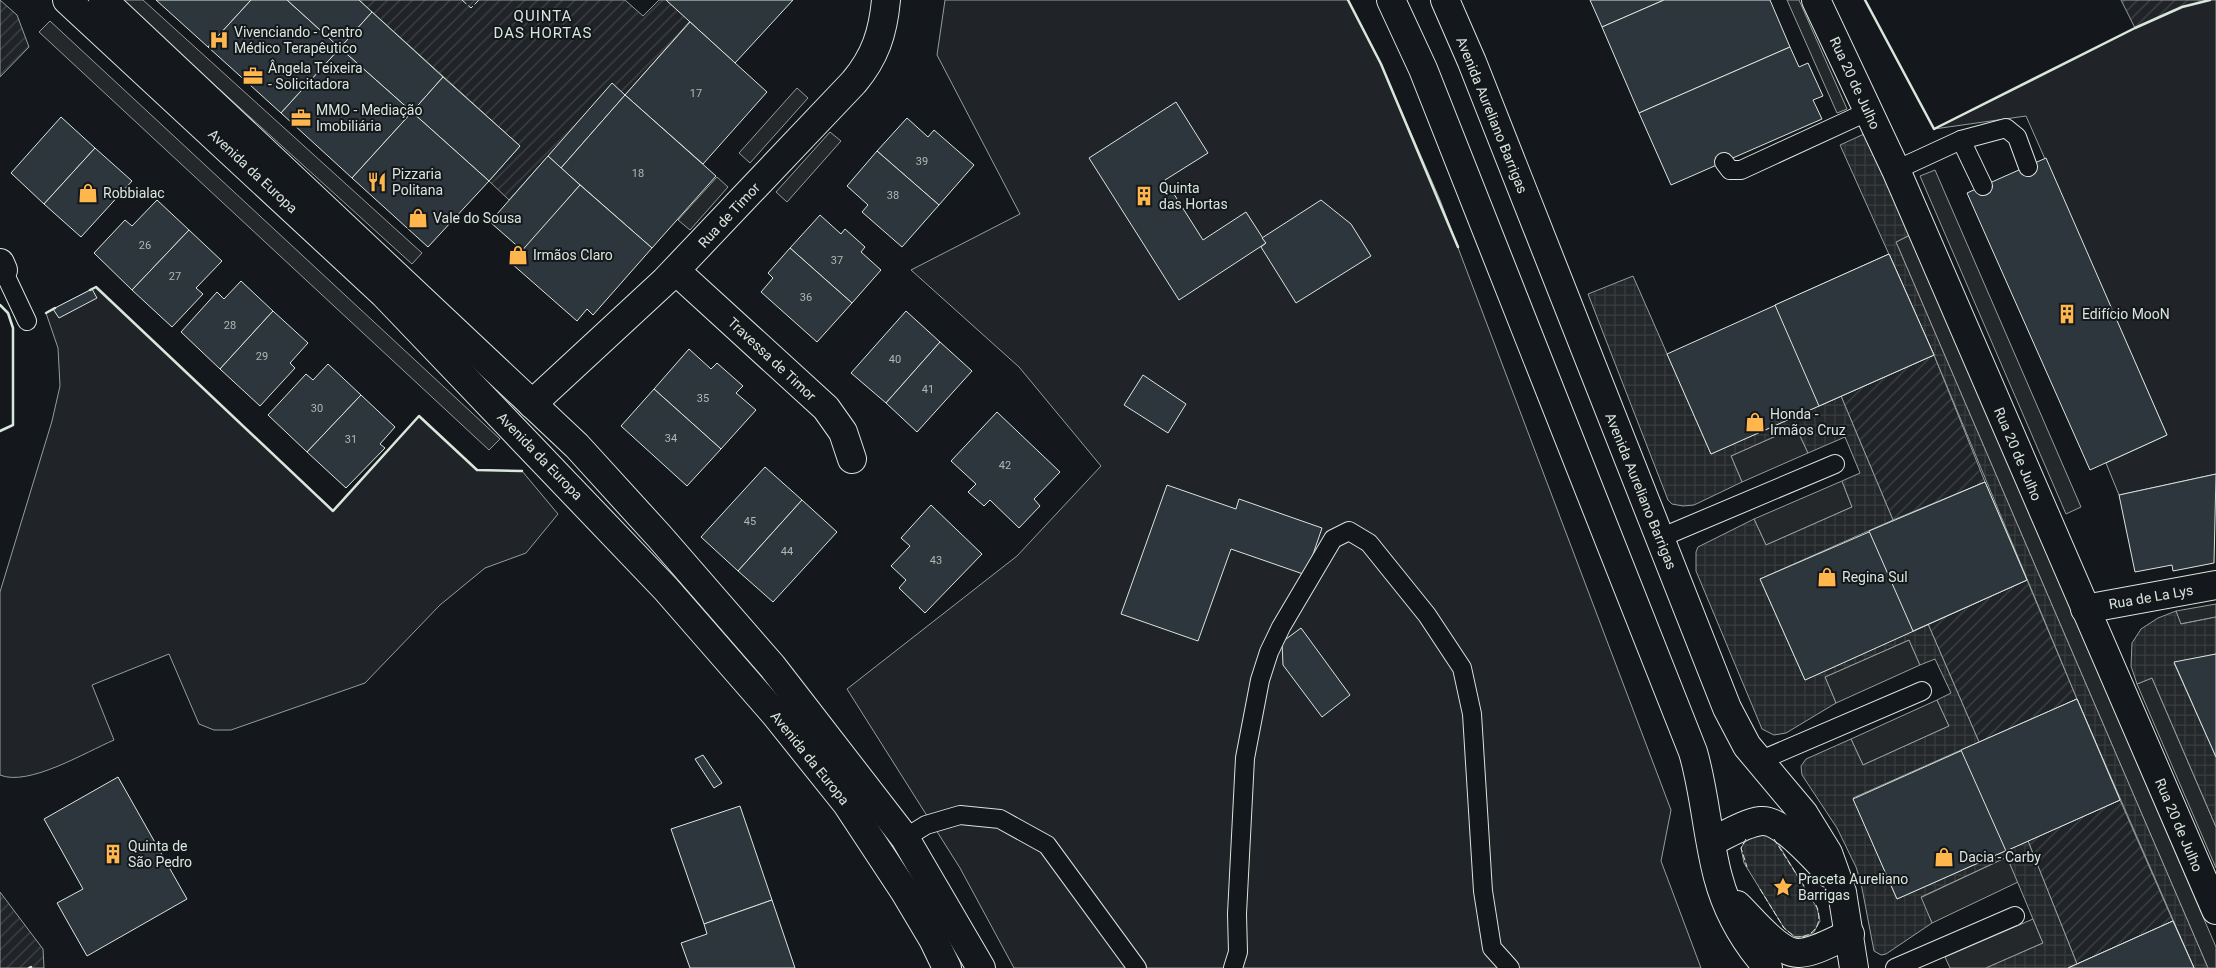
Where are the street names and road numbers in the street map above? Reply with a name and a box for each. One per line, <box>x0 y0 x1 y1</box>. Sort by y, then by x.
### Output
street label: Avenida Aureliano Barrigas <box>1453 34 1531 196</box>
street label: Rua 20 de Julho <box>1827 34 1883 132</box>
street label: Avenida da Europa <box>205 126 301 216</box>
street label: Rua de Timor <box>695 179 763 251</box>
street label: Travessa de Timor <box>725 314 820 404</box>
street label: Rua 20 de Julho <box>1991 405 2045 503</box>
street label: Avenida da Europa <box>494 409 586 503</box>
street label: Avenida Aureliano Barrigas <box>1602 410 1680 572</box>
street label: Rua de La Lys <box>2108 582 2194 612</box>
street label: Avenida da Europa <box>767 708 853 808</box>
street label: Rua 20 de Julho <box>2152 776 2206 874</box>

